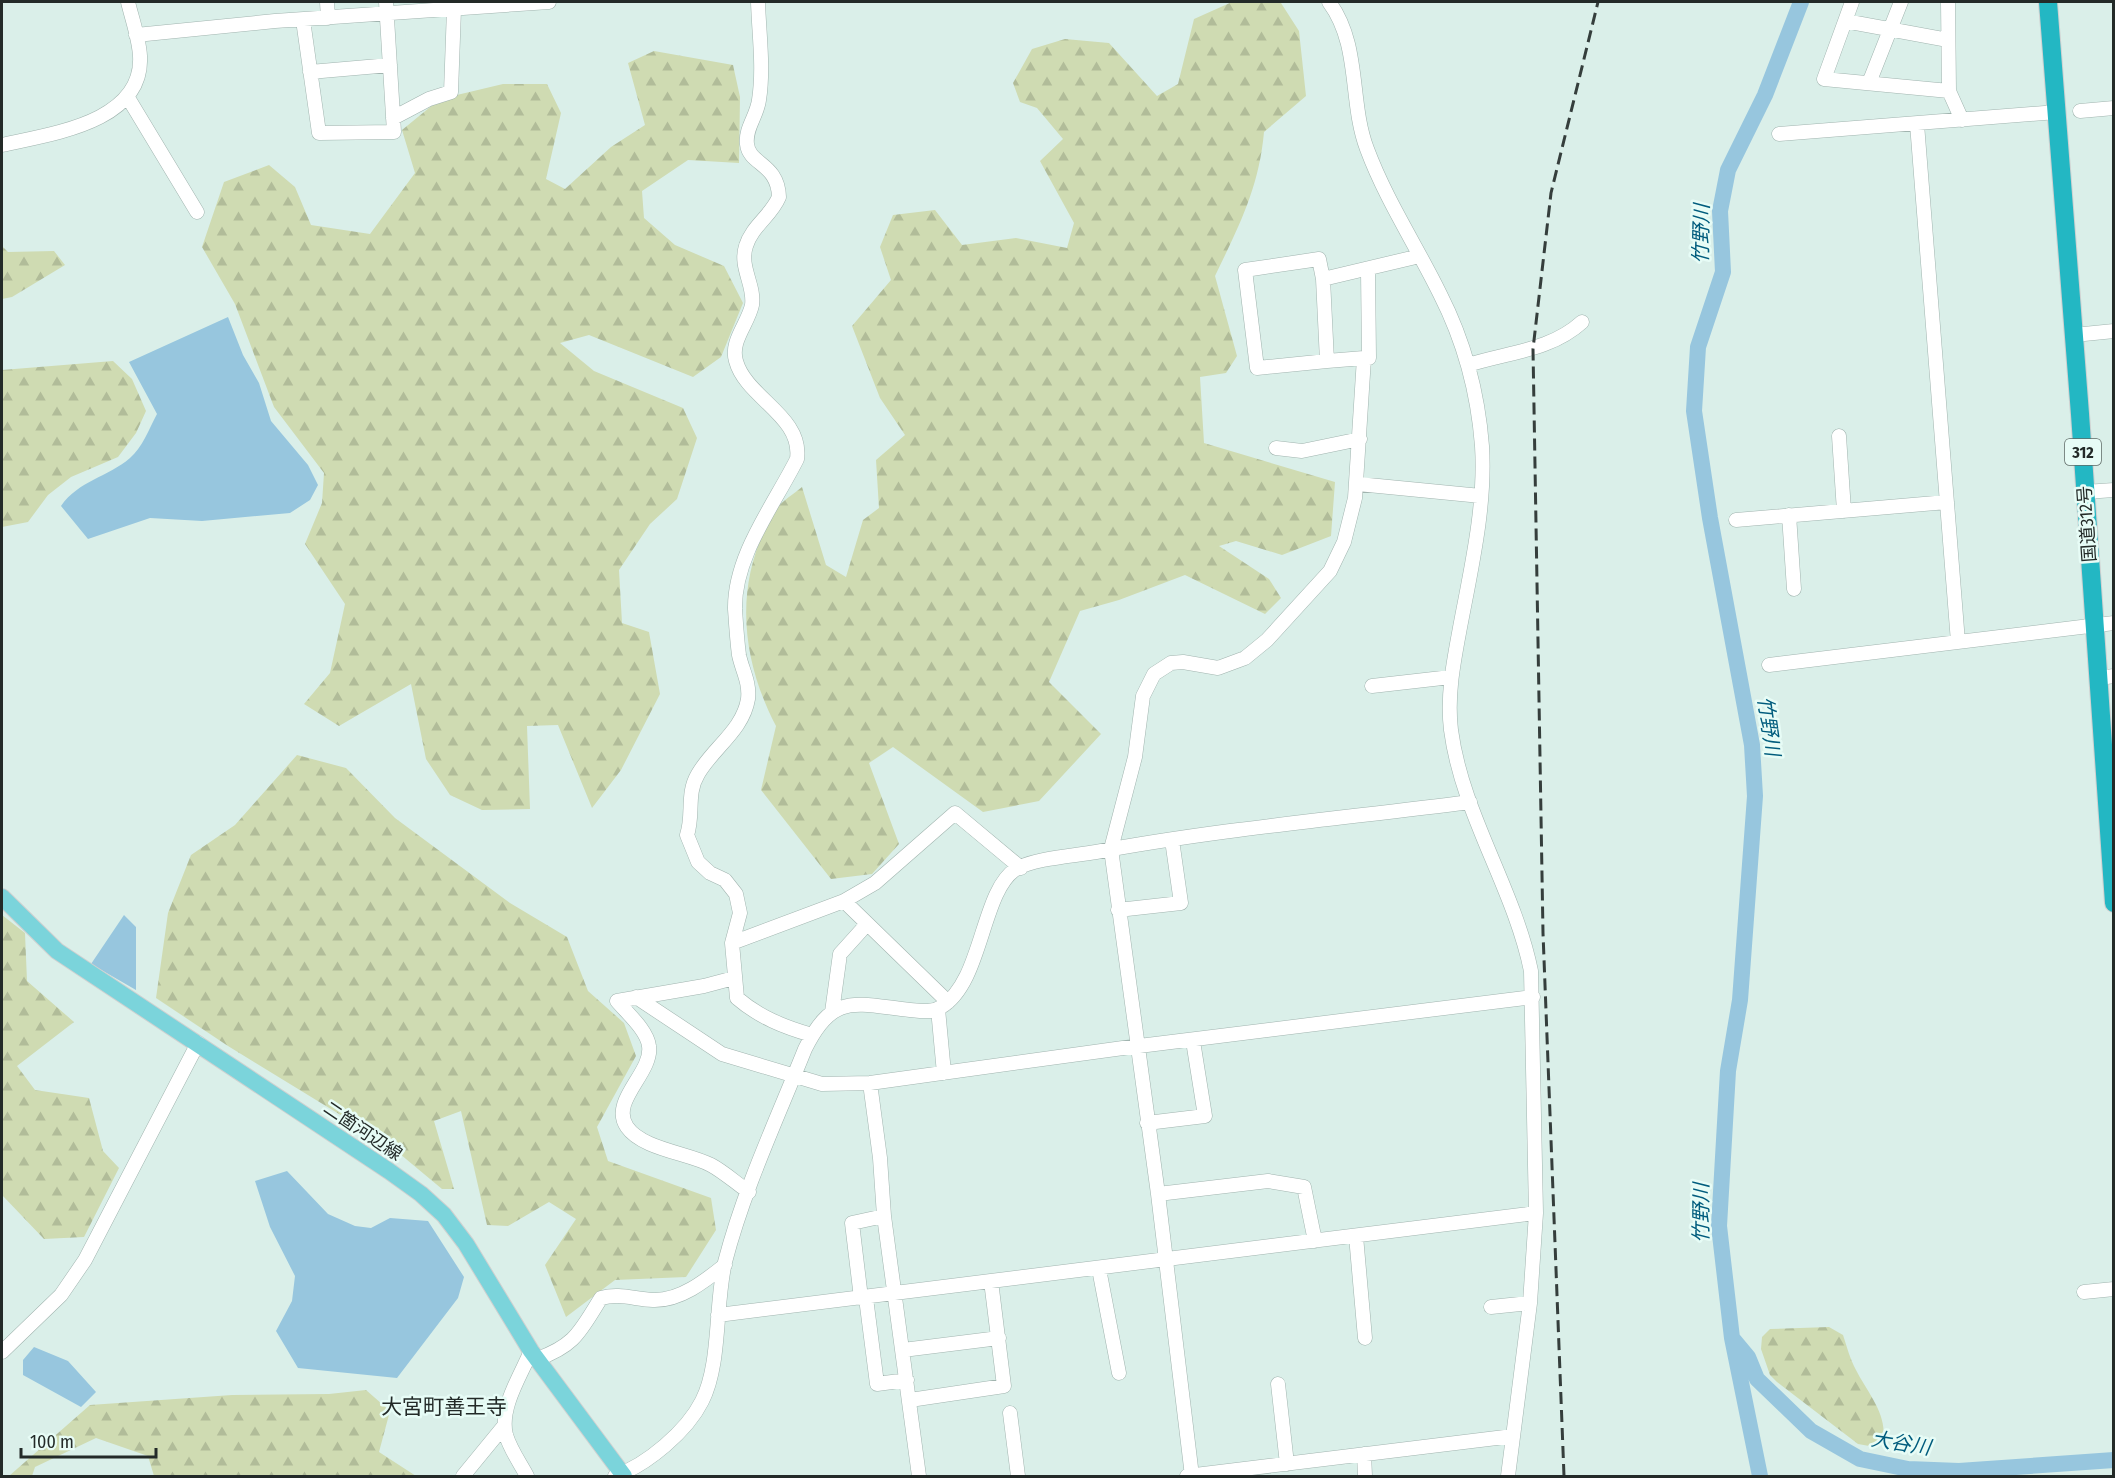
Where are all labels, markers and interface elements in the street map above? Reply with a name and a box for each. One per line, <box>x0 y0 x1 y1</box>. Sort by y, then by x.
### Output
water label: 竹野川 <box>1688 202 1714 264</box>
road number: 312 <box>2065 439 2101 465</box>
street label: 国道312号 <box>2073 485 2101 563</box>
water label: 竹野川 <box>1753 695 1785 759</box>
street label: 二箇河辺線 <box>320 1097 406 1165</box>
water label: 竹野川 <box>1689 1181 1713 1243</box>
district label: 大宮町善王寺 <box>381 1394 507 1420</box>
scale bar <box>21 1421 156 1459</box>
water label: 大谷川 <box>1869 1426 1934 1460</box>
text: 100 m <box>30 1431 74 1453</box>

